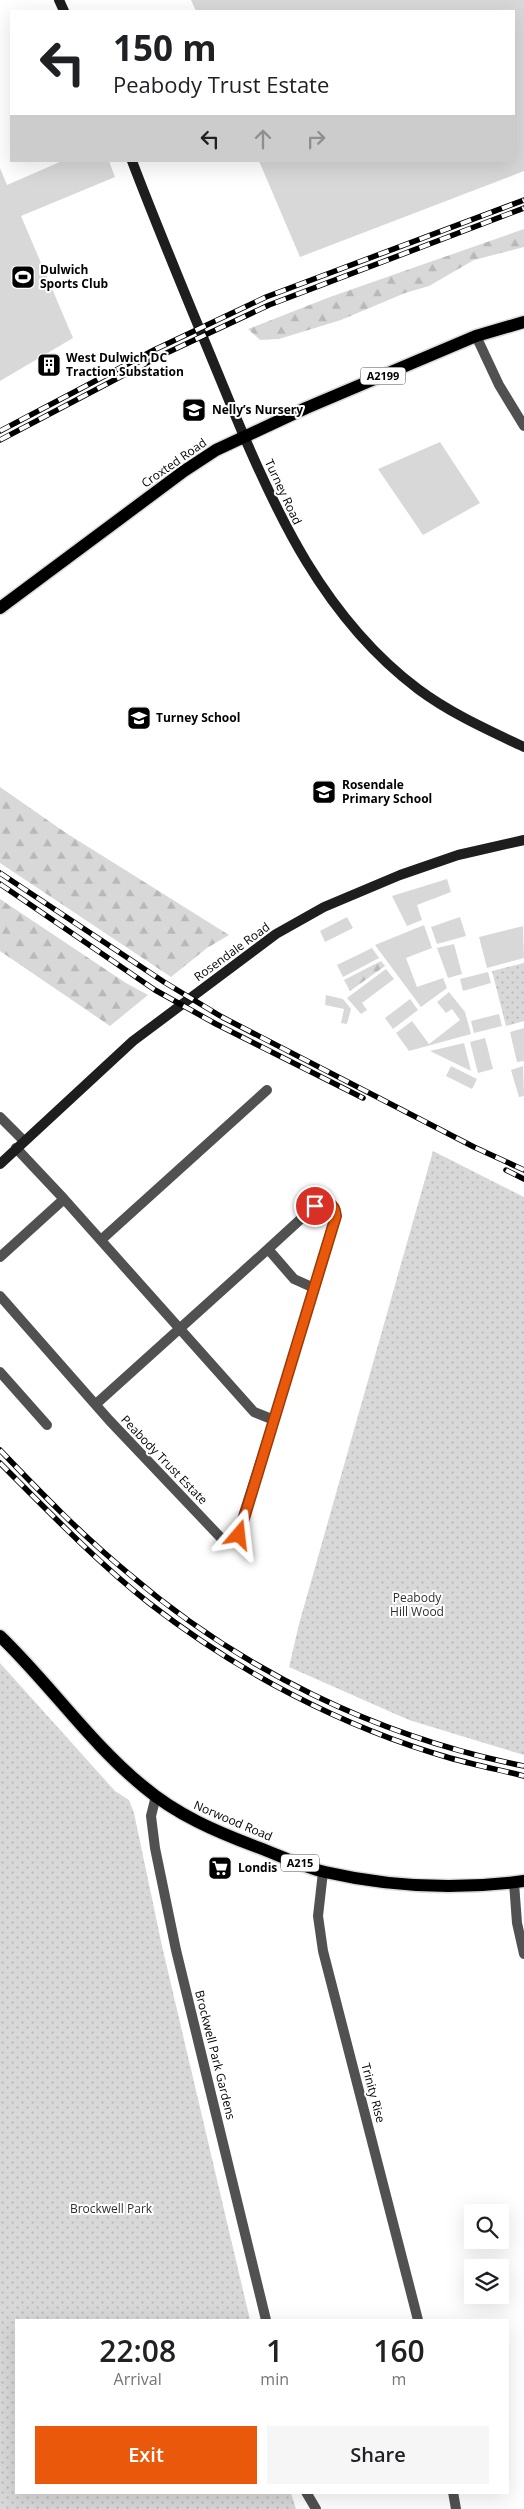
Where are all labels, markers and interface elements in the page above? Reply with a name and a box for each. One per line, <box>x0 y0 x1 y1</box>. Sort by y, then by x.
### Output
text: 150 m <box>113 24 217 71</box>
icon: left <box>30 30 95 95</box>
text: Peabody Trust Estate <box>113 69 329 99</box>
icon: left <box>196 125 224 153</box>
icon: ahead <box>249 125 277 153</box>
icon: right <box>302 125 330 153</box>
place label: Dulwich Sports Club <box>40 261 109 292</box>
sports icon: Dulwich Sports Club <box>10 264 36 290</box>
place label: West Dulwich DC Traction Substation <box>66 349 184 380</box>
building icon: West Dulwich DC Traction Substation <box>36 352 62 378</box>
road number: A2199 <box>360 368 406 384</box>
school or university icon: Nelly’s Nursery <box>181 397 207 423</box>
place label: Nelly’s Nursery <box>212 401 303 418</box>
street label: Croxted Road <box>138 434 210 491</box>
street label: Turney Road <box>261 456 306 527</box>
school or university icon: Turney School <box>126 705 152 731</box>
place label: Turney School <box>156 709 240 726</box>
place label: Rosendale Primary School <box>342 776 432 807</box>
school or university icon: Rosendale Primary School <box>311 779 337 805</box>
street label: Rosendale Road <box>190 918 273 985</box>
pin <box>294 1185 336 1227</box>
icon: arrive <box>301 1192 329 1220</box>
street label: Peabody Trust Estate <box>117 1411 212 1508</box>
position arrow <box>212 1508 264 1560</box>
park label: Peabody Hill Wood <box>390 1589 444 1620</box>
street label: Norwood Road <box>191 1796 275 1845</box>
supermarket icon: Londis <box>207 1855 233 1881</box>
road number: A215 <box>281 1855 319 1872</box>
place label: Londis <box>238 1859 277 1876</box>
street label: Brockwell Park Gardens <box>191 1988 240 2122</box>
street label: Trinity Rise <box>357 2061 390 2125</box>
park label: Brockwell Park <box>70 2200 153 2217</box>
map controls <box>464 2204 509 2304</box>
button: search <box>464 2204 509 2249</box>
button: layers <box>464 2259 509 2304</box>
text: 22:08 <box>99 2330 176 2371</box>
text: 1 <box>266 2330 283 2371</box>
text: 160 <box>373 2330 425 2371</box>
text: Arrival <box>114 2368 162 2390</box>
text: min <box>260 2368 289 2390</box>
text: m <box>392 2368 406 2390</box>
button: Exit <box>35 2426 257 2484</box>
button: Share <box>267 2426 489 2484</box>

